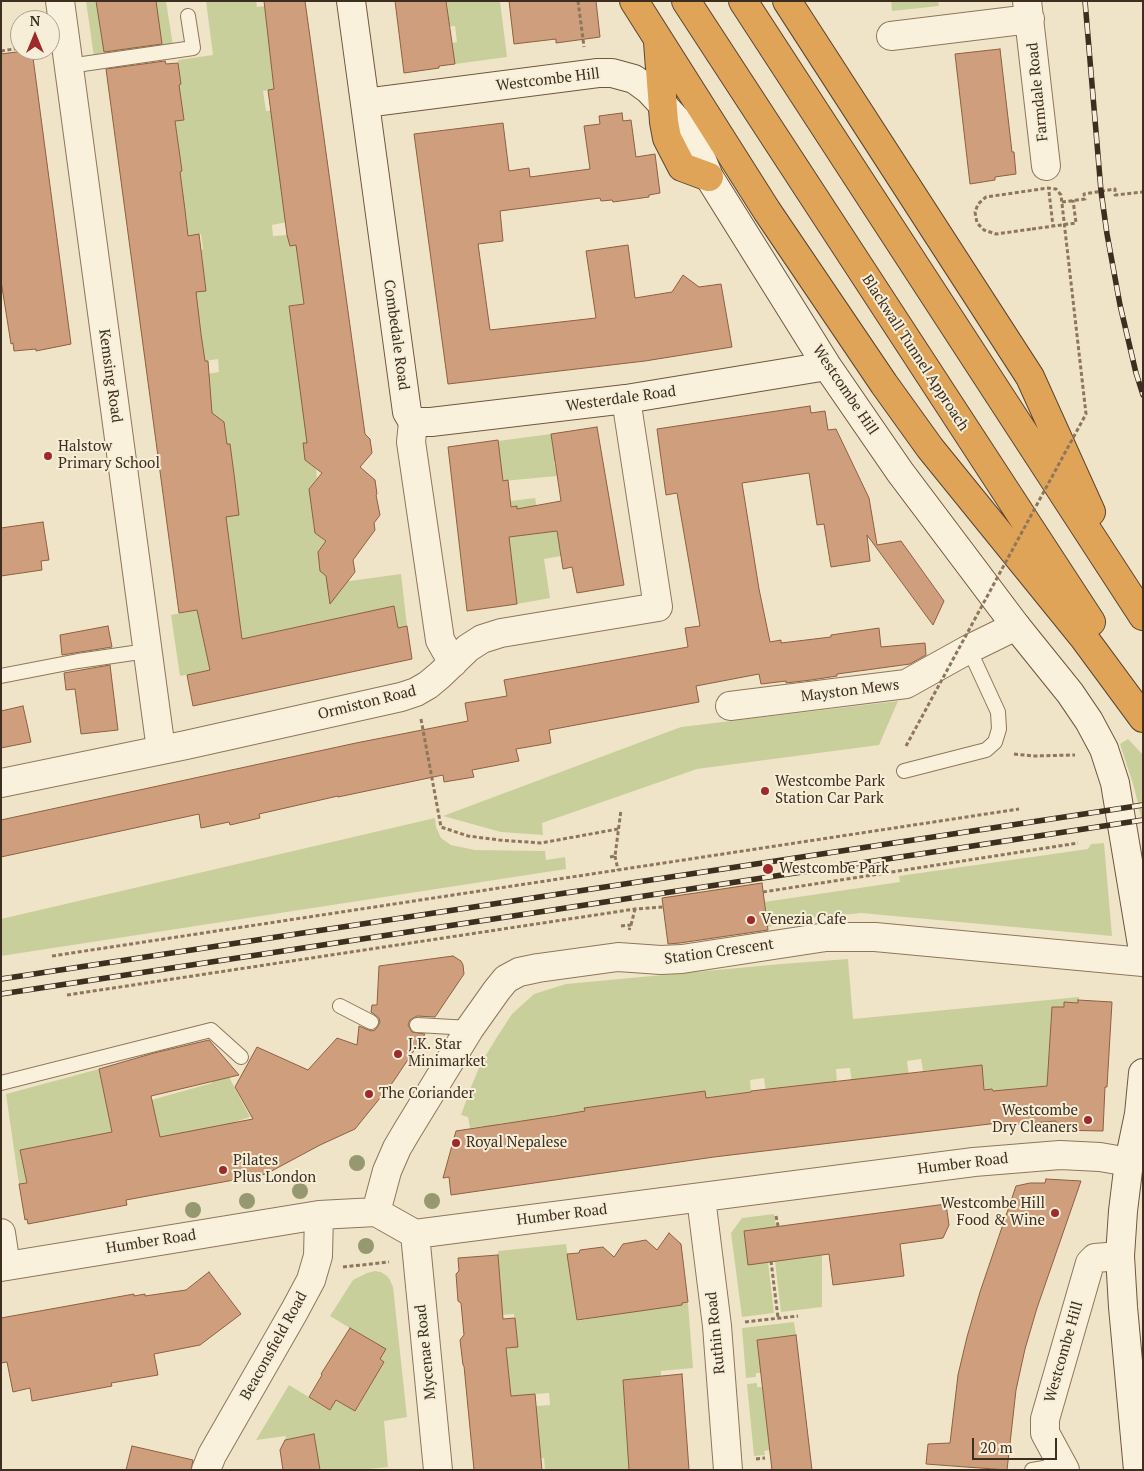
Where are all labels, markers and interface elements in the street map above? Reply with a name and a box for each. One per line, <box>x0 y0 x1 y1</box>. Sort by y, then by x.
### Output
north arrow <box>10 10 60 60</box>
text: N <box>30 11 40 30</box>
street label: Farmdale Road <box>1024 42 1052 142</box>
street label: Westcombe Hill <box>495 65 601 95</box>
street label: Blackwall Tunnel Approach <box>858 271 972 435</box>
street label: Combedale Road <box>379 279 413 391</box>
street label: Kemsing Road <box>95 328 125 424</box>
street label: Westcombe Hill <box>808 342 882 438</box>
street label: Westerdale Road <box>565 382 677 416</box>
place label: Halstow Primary School <box>58 438 160 473</box>
marker: Halstow Primary School <box>42 450 54 462</box>
street label: Mayston Mews <box>800 676 900 706</box>
street label: Ormiston Road <box>316 682 418 724</box>
place label: Westcombe Park Station Car Park <box>775 773 885 808</box>
marker: Westcombe Park Station Car Park <box>759 785 771 797</box>
place label: Westcombe Park <box>779 860 889 878</box>
marker: Westcombe Park <box>761 862 775 876</box>
place label: Venezia Cafe <box>761 911 846 929</box>
marker: Venezia Cafe <box>745 914 757 926</box>
street label: Station Crescent <box>663 935 775 969</box>
place label: J.K. Star Minimarket <box>408 1036 486 1071</box>
marker: J.K. Star Minimarket <box>392 1048 404 1060</box>
place label: The Coriander <box>379 1085 474 1103</box>
marker: The Coriander <box>363 1088 375 1100</box>
place label: Westcombe Dry Cleaners <box>992 1102 1078 1137</box>
marker: Westcombe Dry Cleaners <box>1082 1114 1094 1126</box>
place label: Royal Nepalese <box>466 1134 567 1152</box>
marker: Royal Nepalese <box>450 1137 462 1149</box>
street label: Humber Road <box>917 1150 1009 1178</box>
place label: Pilates Plus London <box>233 1152 316 1187</box>
marker: Pilates Plus London <box>217 1164 229 1176</box>
place label: Westcombe Hill Food & Wine <box>941 1195 1045 1230</box>
street label: Humber Road <box>516 1201 608 1229</box>
marker: Westcombe Hill Food & Wine <box>1049 1207 1061 1219</box>
street label: Humber Road <box>105 1226 197 1258</box>
street label: Beaconsfield Road <box>237 1289 311 1403</box>
street label: Ruthin Road <box>703 1291 729 1375</box>
street label: Westcombe Hill <box>1041 1299 1087 1405</box>
street label: Mycenae Road <box>412 1303 440 1401</box>
scale bar <box>974 1428 1059 1460</box>
text: 20 m <box>980 1437 1013 1457</box>

